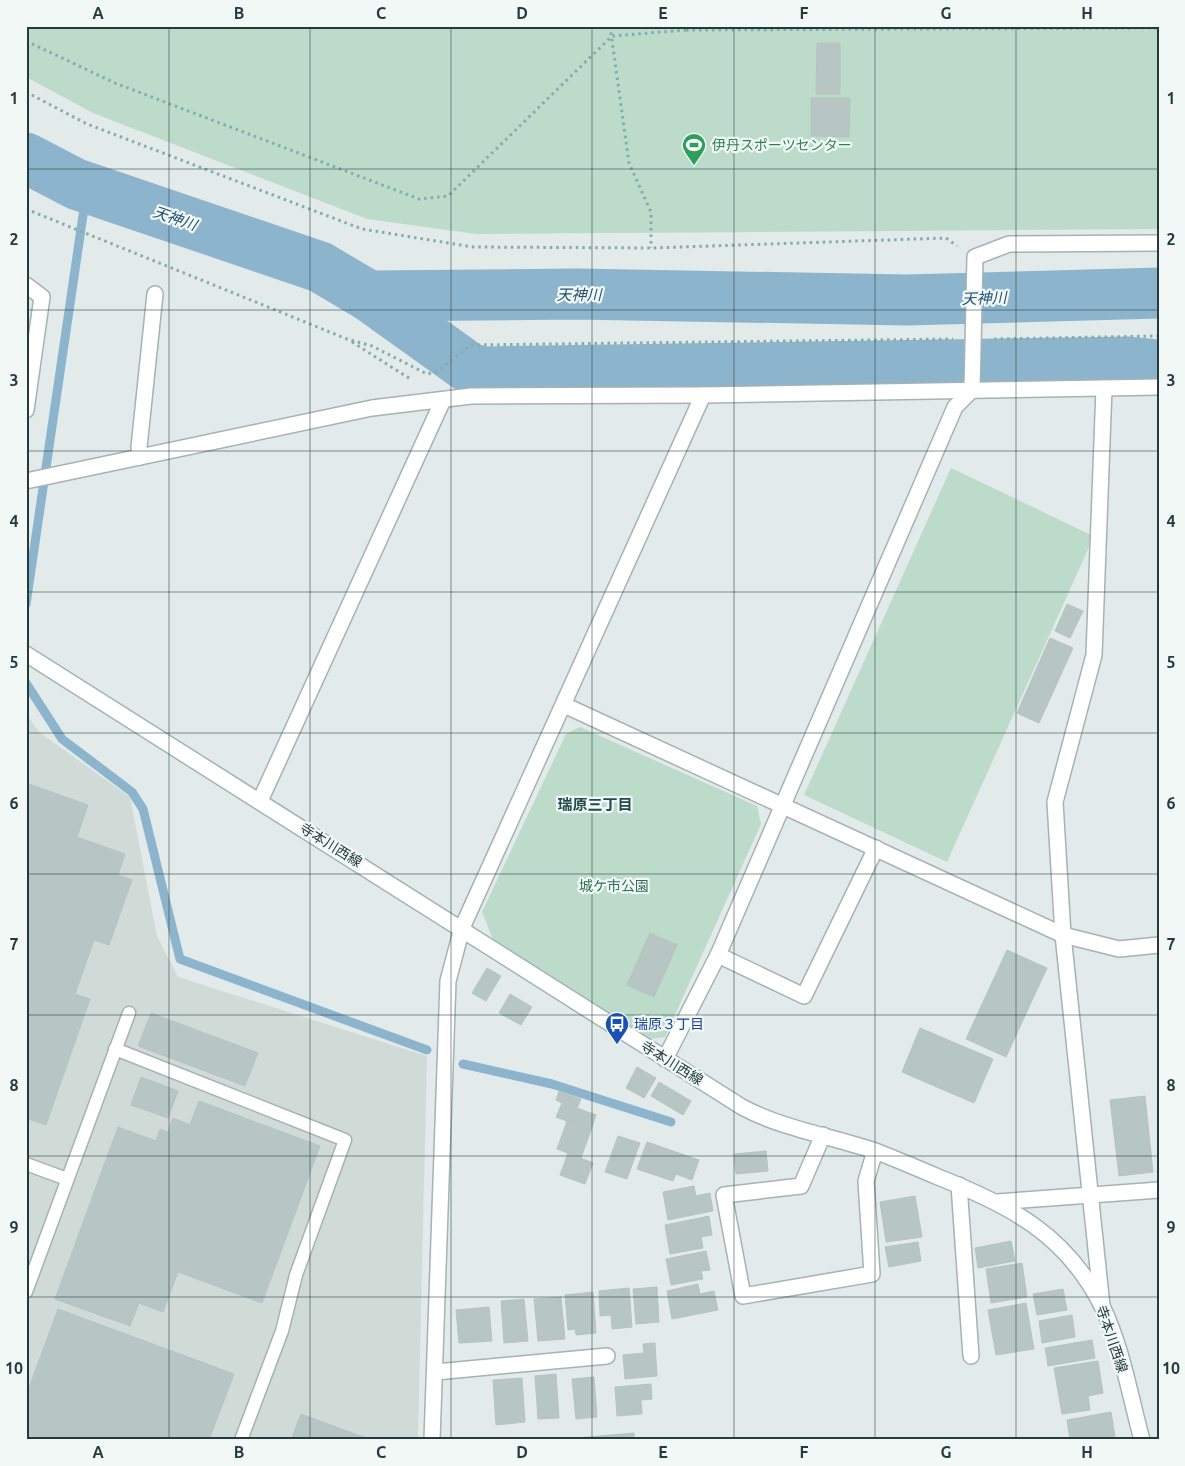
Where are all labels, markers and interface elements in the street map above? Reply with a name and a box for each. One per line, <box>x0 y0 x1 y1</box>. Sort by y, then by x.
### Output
text: A <box>92 4 104 22</box>
text: B <box>234 4 244 22</box>
text: C <box>376 4 386 22</box>
text: D <box>516 4 528 22</box>
text: E <box>658 4 668 22</box>
text: F <box>800 4 809 22</box>
text: G <box>940 4 952 22</box>
text: H <box>1081 4 1093 22</box>
text: 1 <box>9 89 19 107</box>
text: 1 <box>1166 89 1176 107</box>
sports icon: 伊丹スポーツセンター <box>681 132 707 166</box>
place label: 伊丹スポーツセンター <box>712 137 852 153</box>
water label: 天神川 <box>151 203 201 234</box>
text: 2 <box>9 230 19 248</box>
text: 2 <box>1166 230 1176 248</box>
water label: 天神川 <box>556 286 603 303</box>
water label: 天神川 <box>961 289 1009 307</box>
text: 3 <box>9 371 19 389</box>
text: 3 <box>1166 371 1176 389</box>
text: 4 <box>9 512 19 530</box>
text: 4 <box>1166 512 1176 530</box>
text: 5 <box>9 653 19 671</box>
text: 5 <box>1166 653 1176 671</box>
text: 6 <box>9 794 19 812</box>
text: 6 <box>1166 794 1176 812</box>
district label: 瑞原三丁目 <box>557 796 633 813</box>
street label: 寺本川西線 <box>297 820 365 870</box>
park label: 城ケ市公園 <box>579 878 649 894</box>
text: 7 <box>9 935 19 953</box>
text: 7 <box>1166 935 1176 953</box>
bus stop icon: 瑞原３丁目 <box>604 1011 630 1045</box>
place label: 瑞原３丁目 <box>634 1016 704 1032</box>
street label: 寺本川西線 <box>638 1038 706 1088</box>
text: 8 <box>9 1076 19 1094</box>
text: 8 <box>1166 1076 1176 1094</box>
text: 9 <box>9 1218 19 1236</box>
text: 9 <box>1166 1218 1176 1236</box>
street label: 寺本川西線 <box>1093 1303 1131 1375</box>
text: 10 <box>5 1359 23 1377</box>
text: 10 <box>1162 1359 1180 1377</box>
text: A <box>92 1443 104 1461</box>
text: B <box>234 1443 244 1461</box>
text: C <box>376 1443 386 1461</box>
text: D <box>516 1443 528 1461</box>
text: E <box>658 1443 668 1461</box>
text: F <box>800 1443 809 1461</box>
text: G <box>940 1443 952 1461</box>
text: H <box>1081 1443 1093 1461</box>

